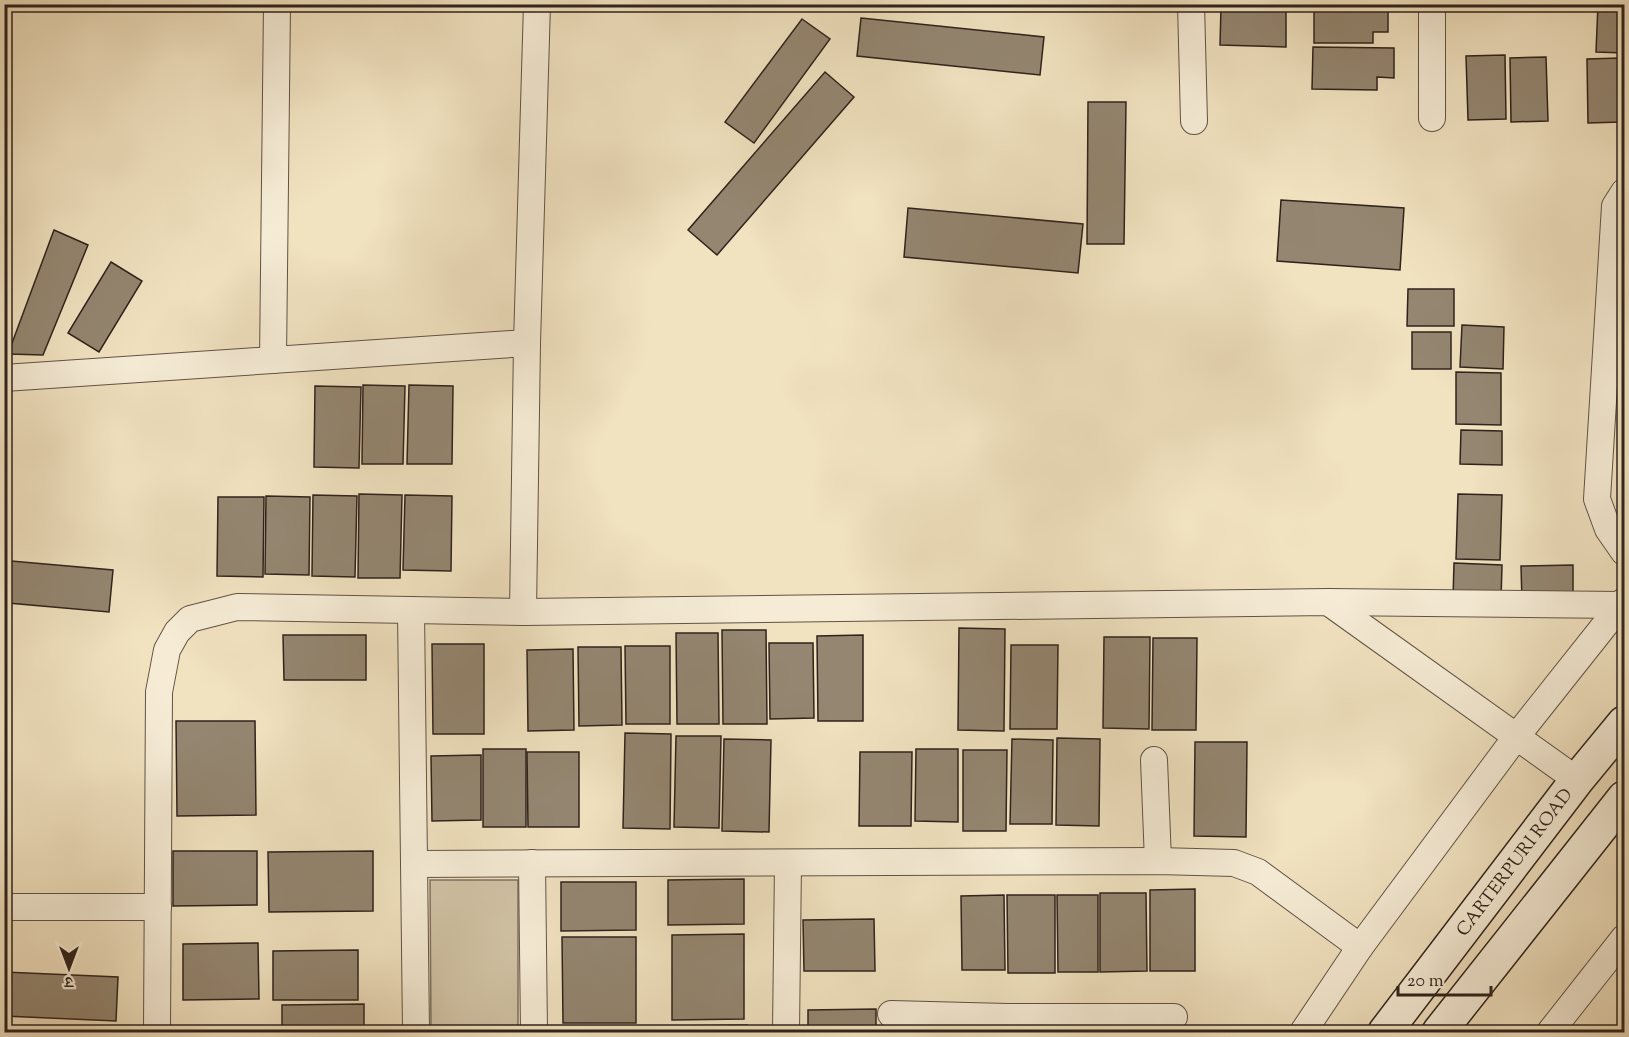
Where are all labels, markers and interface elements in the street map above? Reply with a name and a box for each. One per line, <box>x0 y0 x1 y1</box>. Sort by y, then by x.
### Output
street label: CARTERPURI ROAD <box>1451 784 1580 943</box>
north arrow <box>39 938 99 998</box>
scale bar <box>1398 959 1491 997</box>
text: उ <box>63 969 74 992</box>
text: 20 m <box>1407 969 1444 995</box>

